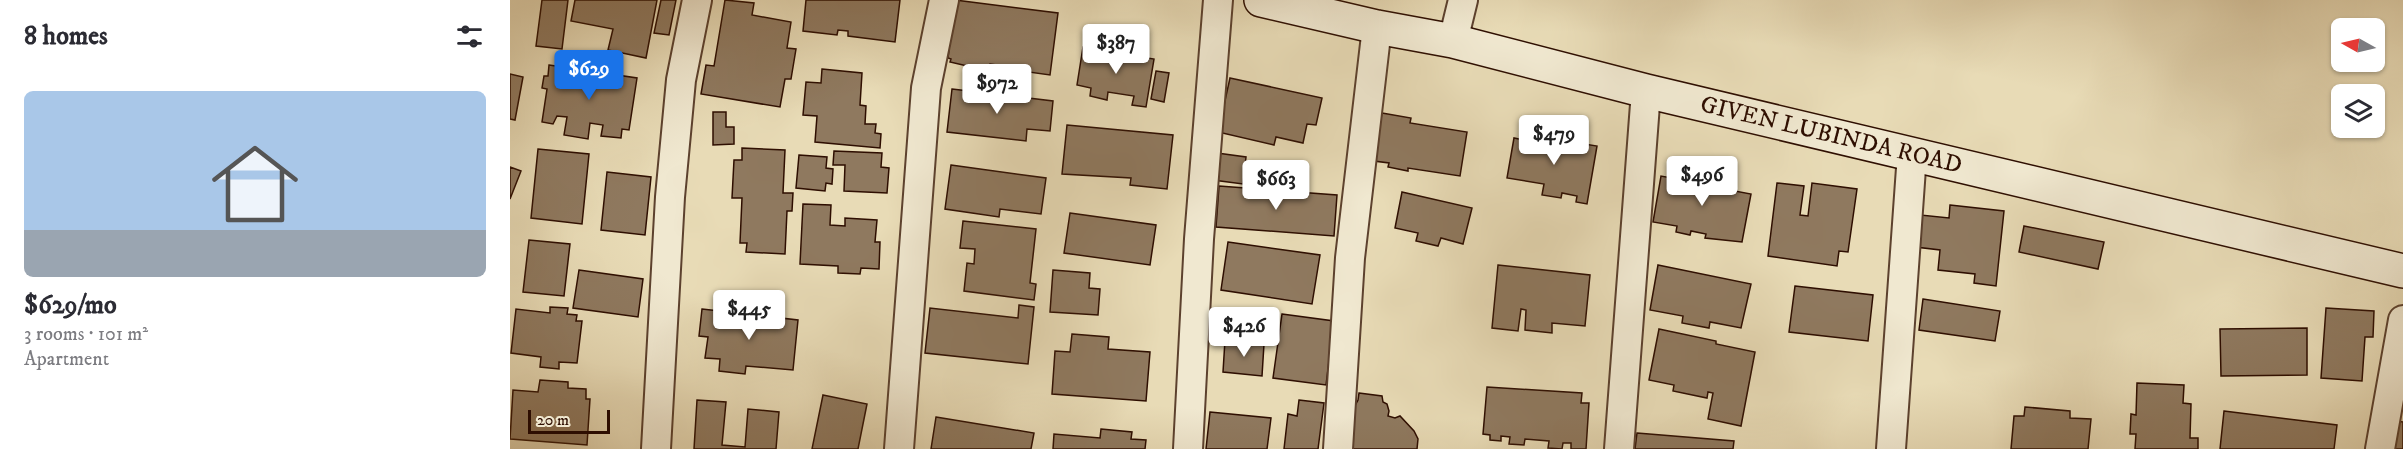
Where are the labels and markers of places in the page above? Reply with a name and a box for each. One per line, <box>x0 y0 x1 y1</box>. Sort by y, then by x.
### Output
pin: $387 <box>1080 24 1152 75</box>
pin: $629 <box>553 50 625 101</box>
pin: $972 <box>961 64 1033 115</box>
pin: $479 <box>1518 115 1590 166</box>
pin: $496 <box>1666 156 1738 207</box>
pin: $663 <box>1240 160 1312 211</box>
pin: $445 <box>713 290 785 341</box>
pin: $426 <box>1208 307 1280 358</box>

